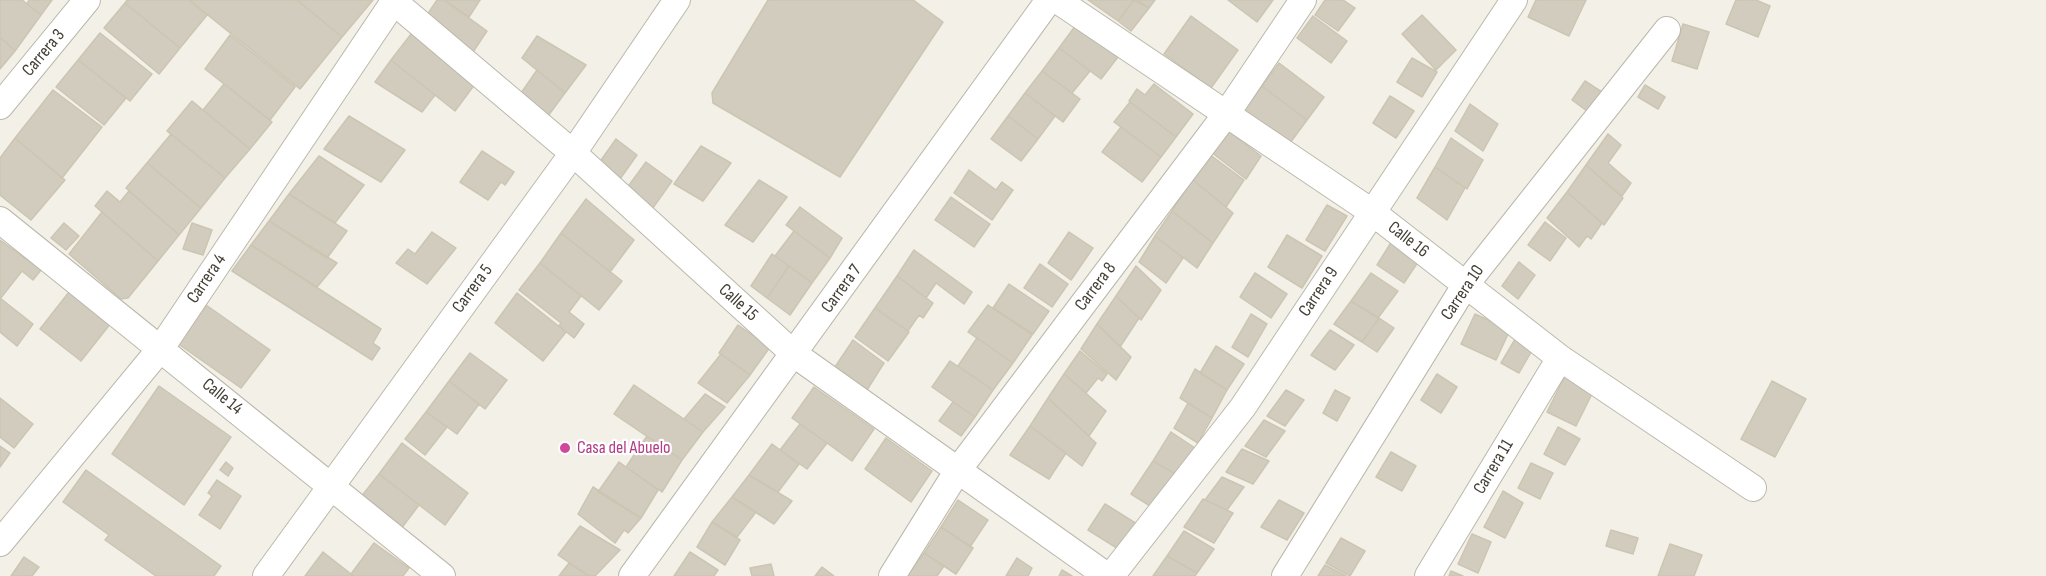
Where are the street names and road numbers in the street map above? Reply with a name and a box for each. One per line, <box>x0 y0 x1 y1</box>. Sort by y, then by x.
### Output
street label: Carrera 3 <box>18 25 70 81</box>
street label: Calle 16 <box>1383 217 1433 263</box>
street label: Carrera 4 <box>183 250 231 308</box>
street label: Carrera 8 <box>1071 258 1121 316</box>
street label: Carrera 5 <box>448 261 498 317</box>
street label: Carrera 7 <box>817 261 867 317</box>
street label: Carrera 10 <box>1437 261 1489 325</box>
street label: Carrera 9 <box>1295 263 1343 321</box>
street label: Calle 15 <box>714 280 762 326</box>
street label: Calle 14 <box>197 374 247 420</box>
street label: Carrera 11 <box>1469 436 1519 498</box>

